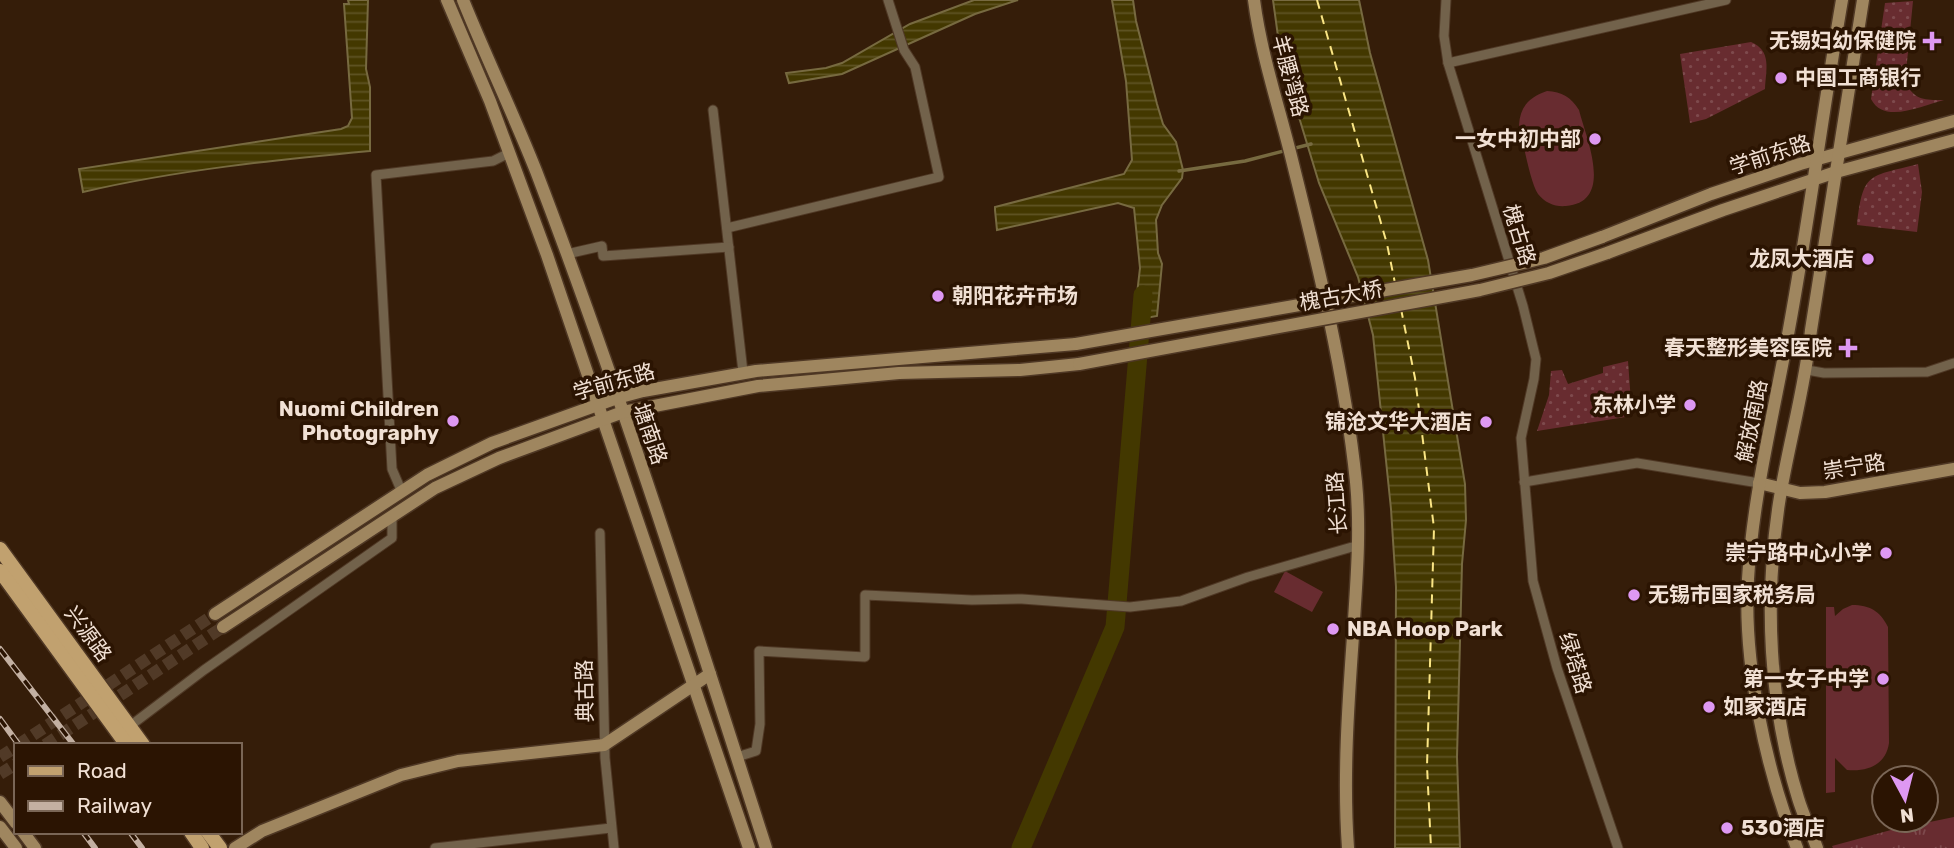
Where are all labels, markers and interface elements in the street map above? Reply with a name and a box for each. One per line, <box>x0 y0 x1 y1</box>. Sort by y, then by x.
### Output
place label: 无锡妇幼保健院 <box>1769 28 1916 53</box>
marker: 无锡妇幼保健院 <box>1922 31 1942 51</box>
street label: 羊腰湾路 <box>1268 32 1313 120</box>
place label: 中国工商银行 <box>1795 65 1921 90</box>
marker: 中国工商银行 <box>1773 70 1789 86</box>
place label: 一女中初中部 <box>1455 126 1581 151</box>
street label: 学前东路 <box>1726 130 1814 179</box>
marker: 一女中初中部 <box>1587 131 1603 147</box>
street label: 槐古路 <box>1498 201 1541 269</box>
place label: 龙凤大酒店 <box>1749 246 1854 271</box>
marker: 龙凤大酒店 <box>1860 251 1876 267</box>
street label: 槐古大桥 <box>1297 276 1384 315</box>
place label: 朝阳花卉市场 <box>952 283 1078 308</box>
marker: 朝阳花卉市场 <box>930 288 946 304</box>
place label: 春天整形美容医院 <box>1664 335 1832 360</box>
marker: 春天整形美容医院 <box>1838 338 1858 358</box>
street label: 学前东路 <box>570 358 658 405</box>
street label: 解放南路 <box>1731 377 1772 465</box>
place label: 东林小学 <box>1592 392 1676 417</box>
place label: Nuomi Children Photography <box>279 396 439 445</box>
marker: 东林小学 <box>1682 397 1698 413</box>
street label: 塘南路 <box>628 400 673 468</box>
place label: 锦沧文华大酒店 <box>1325 409 1472 434</box>
marker: Nuomi Children Photography <box>445 413 461 429</box>
marker: 锦沧文华大酒店 <box>1478 414 1494 430</box>
street label: 崇宁路 <box>1821 449 1887 484</box>
street label: 长江路 <box>1322 471 1351 535</box>
place label: 崇宁路中心小学 <box>1725 540 1872 565</box>
marker: 崇宁路中心小学 <box>1878 545 1894 561</box>
place label: 无锡市国家税务局 <box>1648 582 1816 607</box>
marker: 无锡市国家税务局 <box>1626 587 1642 603</box>
street label: 兴源路 <box>60 601 117 667</box>
place label: NBA Hoop Park <box>1347 616 1504 641</box>
marker: NBA Hoop Park <box>1325 621 1341 637</box>
street label: 绿塔路 <box>1554 629 1597 697</box>
street label: 典古路 <box>571 659 598 723</box>
place label: 第一女子中学 <box>1743 666 1869 691</box>
marker: 第一女子中学 <box>1875 671 1891 687</box>
place label: 如家酒店 <box>1723 694 1807 719</box>
marker: 如家酒店 <box>1701 699 1717 715</box>
legend <box>14 743 242 834</box>
text: Road <box>77 758 127 783</box>
north arrow <box>1870 764 1940 834</box>
text: Railway <box>77 793 152 818</box>
text: N <box>1899 803 1915 828</box>
place label: 530酒店 <box>1741 815 1825 840</box>
marker: 530酒店 <box>1719 820 1735 836</box>

